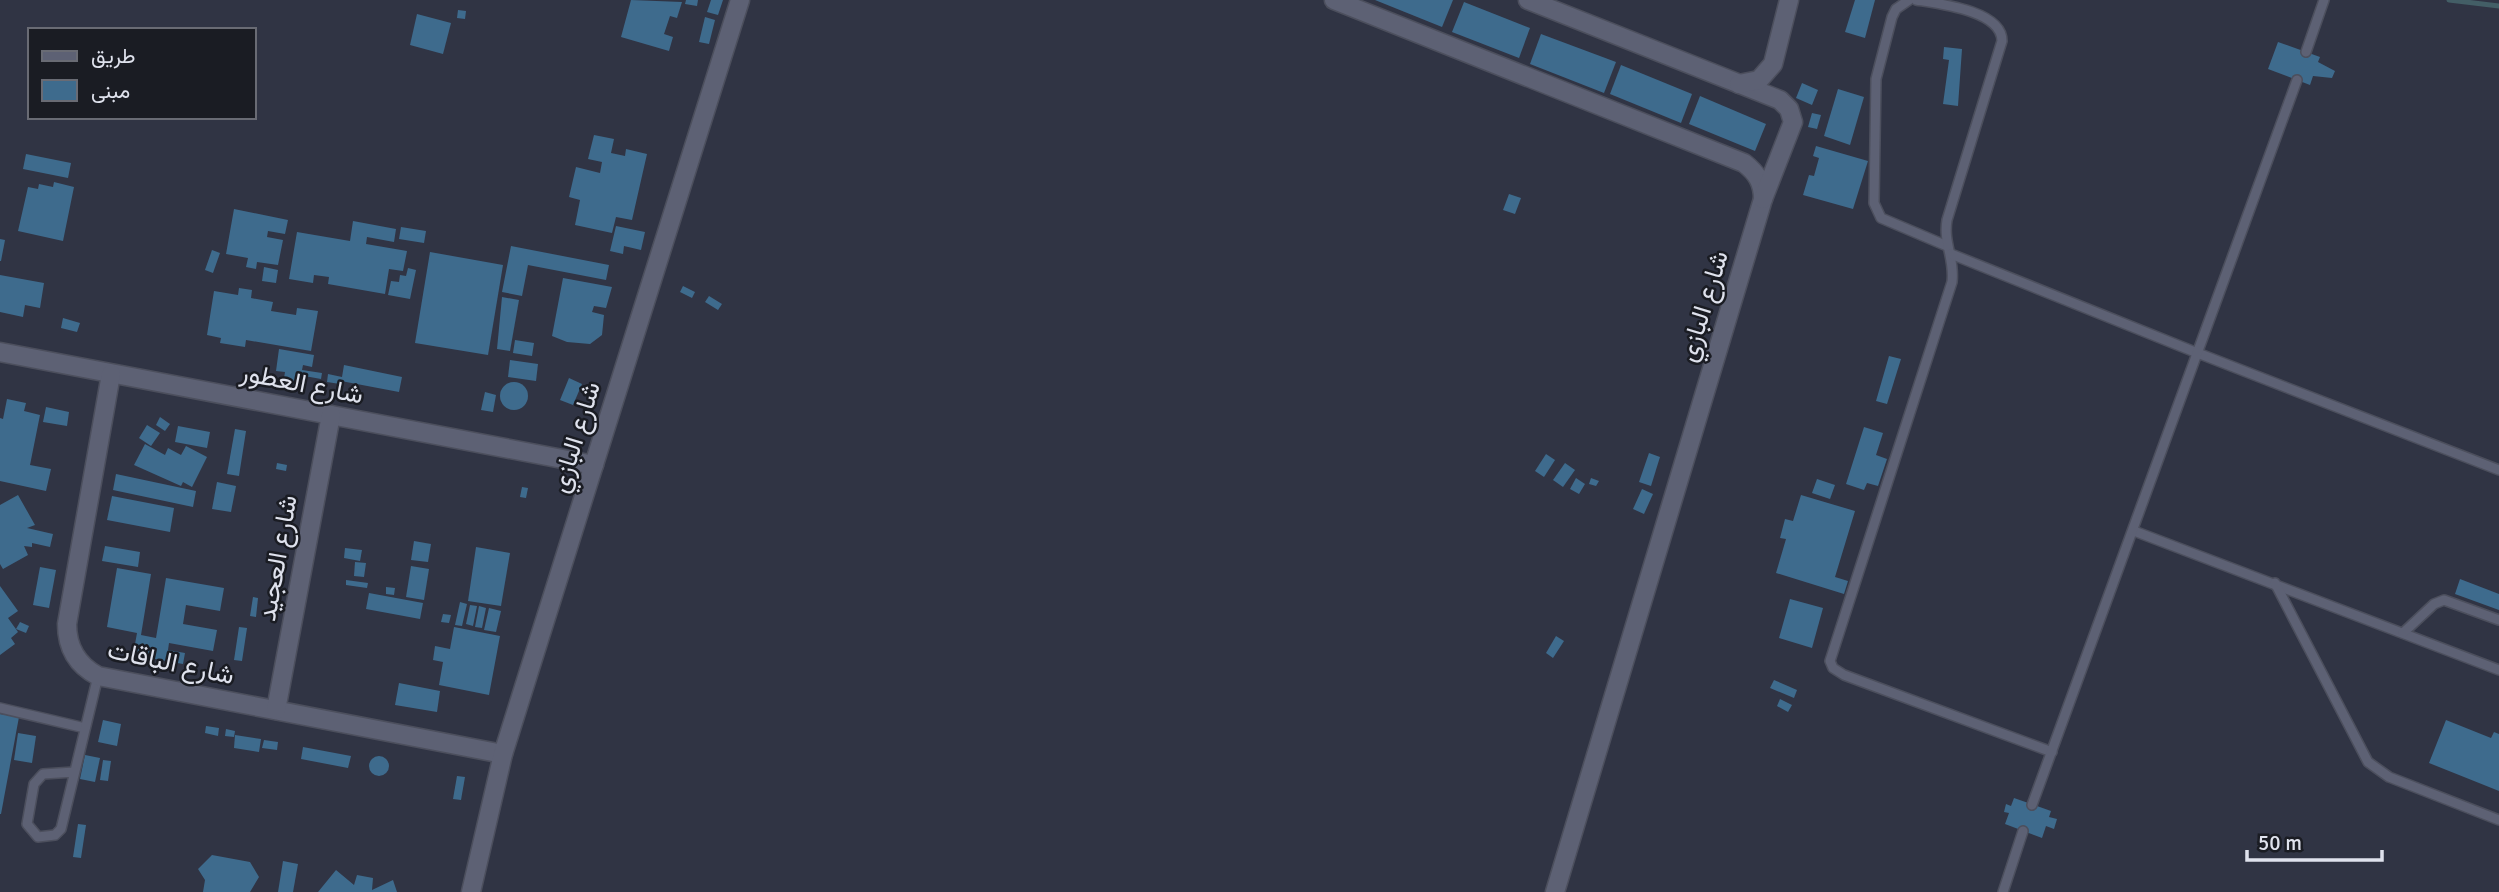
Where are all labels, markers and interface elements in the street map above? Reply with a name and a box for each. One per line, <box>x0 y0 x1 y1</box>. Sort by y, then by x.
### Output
legend <box>28 28 256 119</box>
text: طريق <box>91 43 136 69</box>
text: مبنى <box>91 78 130 104</box>
street label: شارع البازي <box>1672 247 1740 367</box>
street label: شارع العطور <box>237 356 366 413</box>
street label: شارع البازي <box>544 378 612 498</box>
street label: شارع العجيد <box>251 493 306 624</box>
street label: شارع الباقات <box>104 634 237 693</box>
scale bar <box>2247 818 2382 862</box>
text: 50 m <box>2258 830 2302 856</box>

